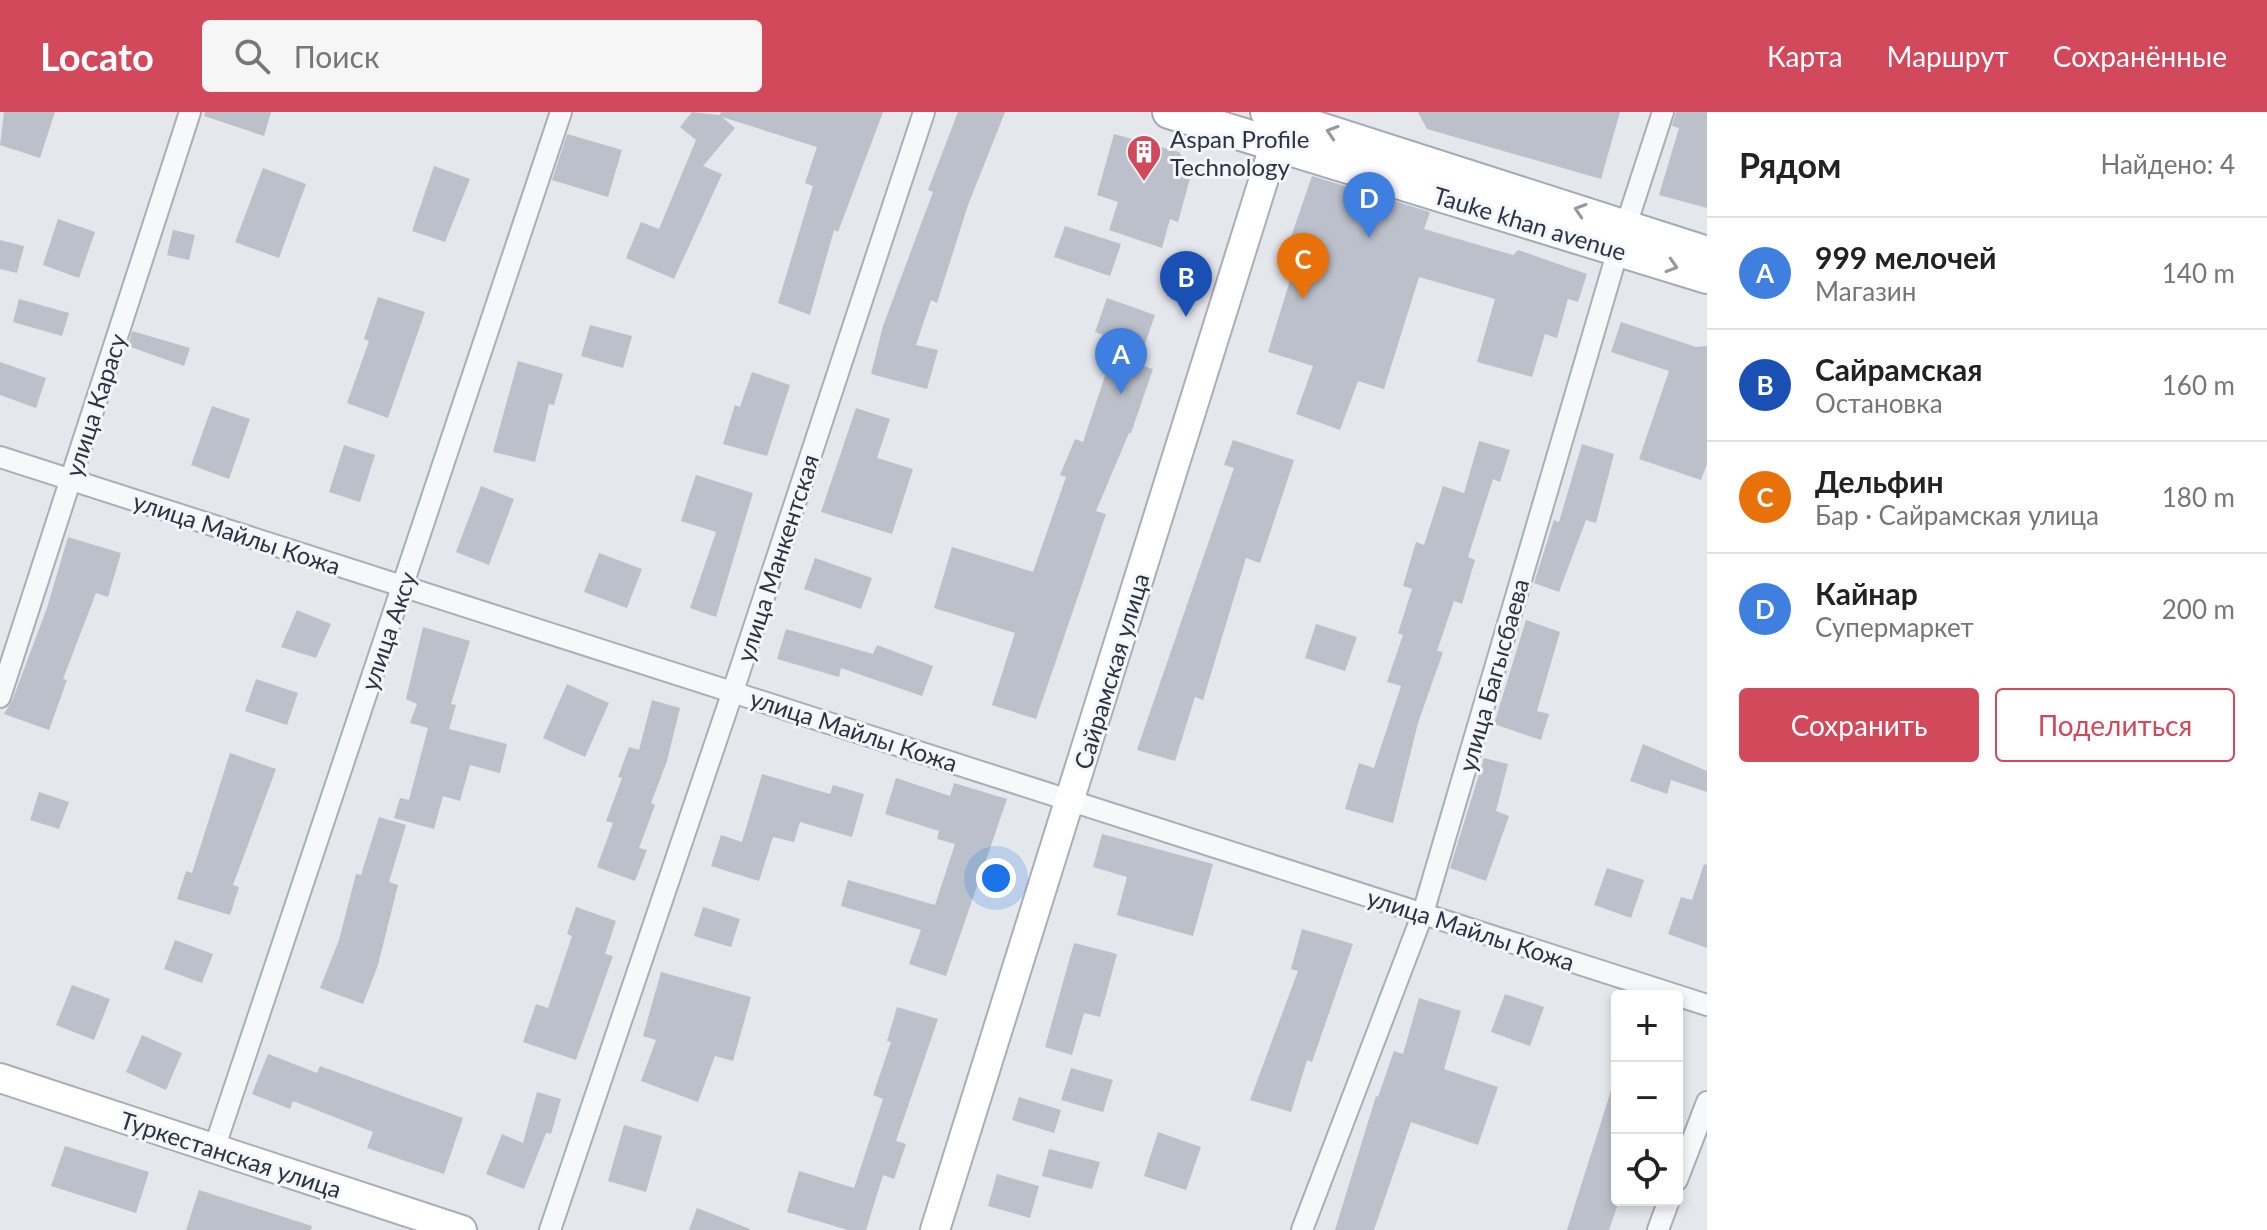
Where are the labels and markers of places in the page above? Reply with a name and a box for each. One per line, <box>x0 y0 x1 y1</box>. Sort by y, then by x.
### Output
place label: Aspan Profile Technology <box>1170 124 1309 181</box>
building icon: Aspan Profile Technology <box>1125 133 1163 183</box>
pin: D <box>1343 172 1395 238</box>
pin: C <box>1277 233 1329 299</box>
pin: B <box>1160 251 1212 317</box>
pin: A <box>1095 328 1147 394</box>

